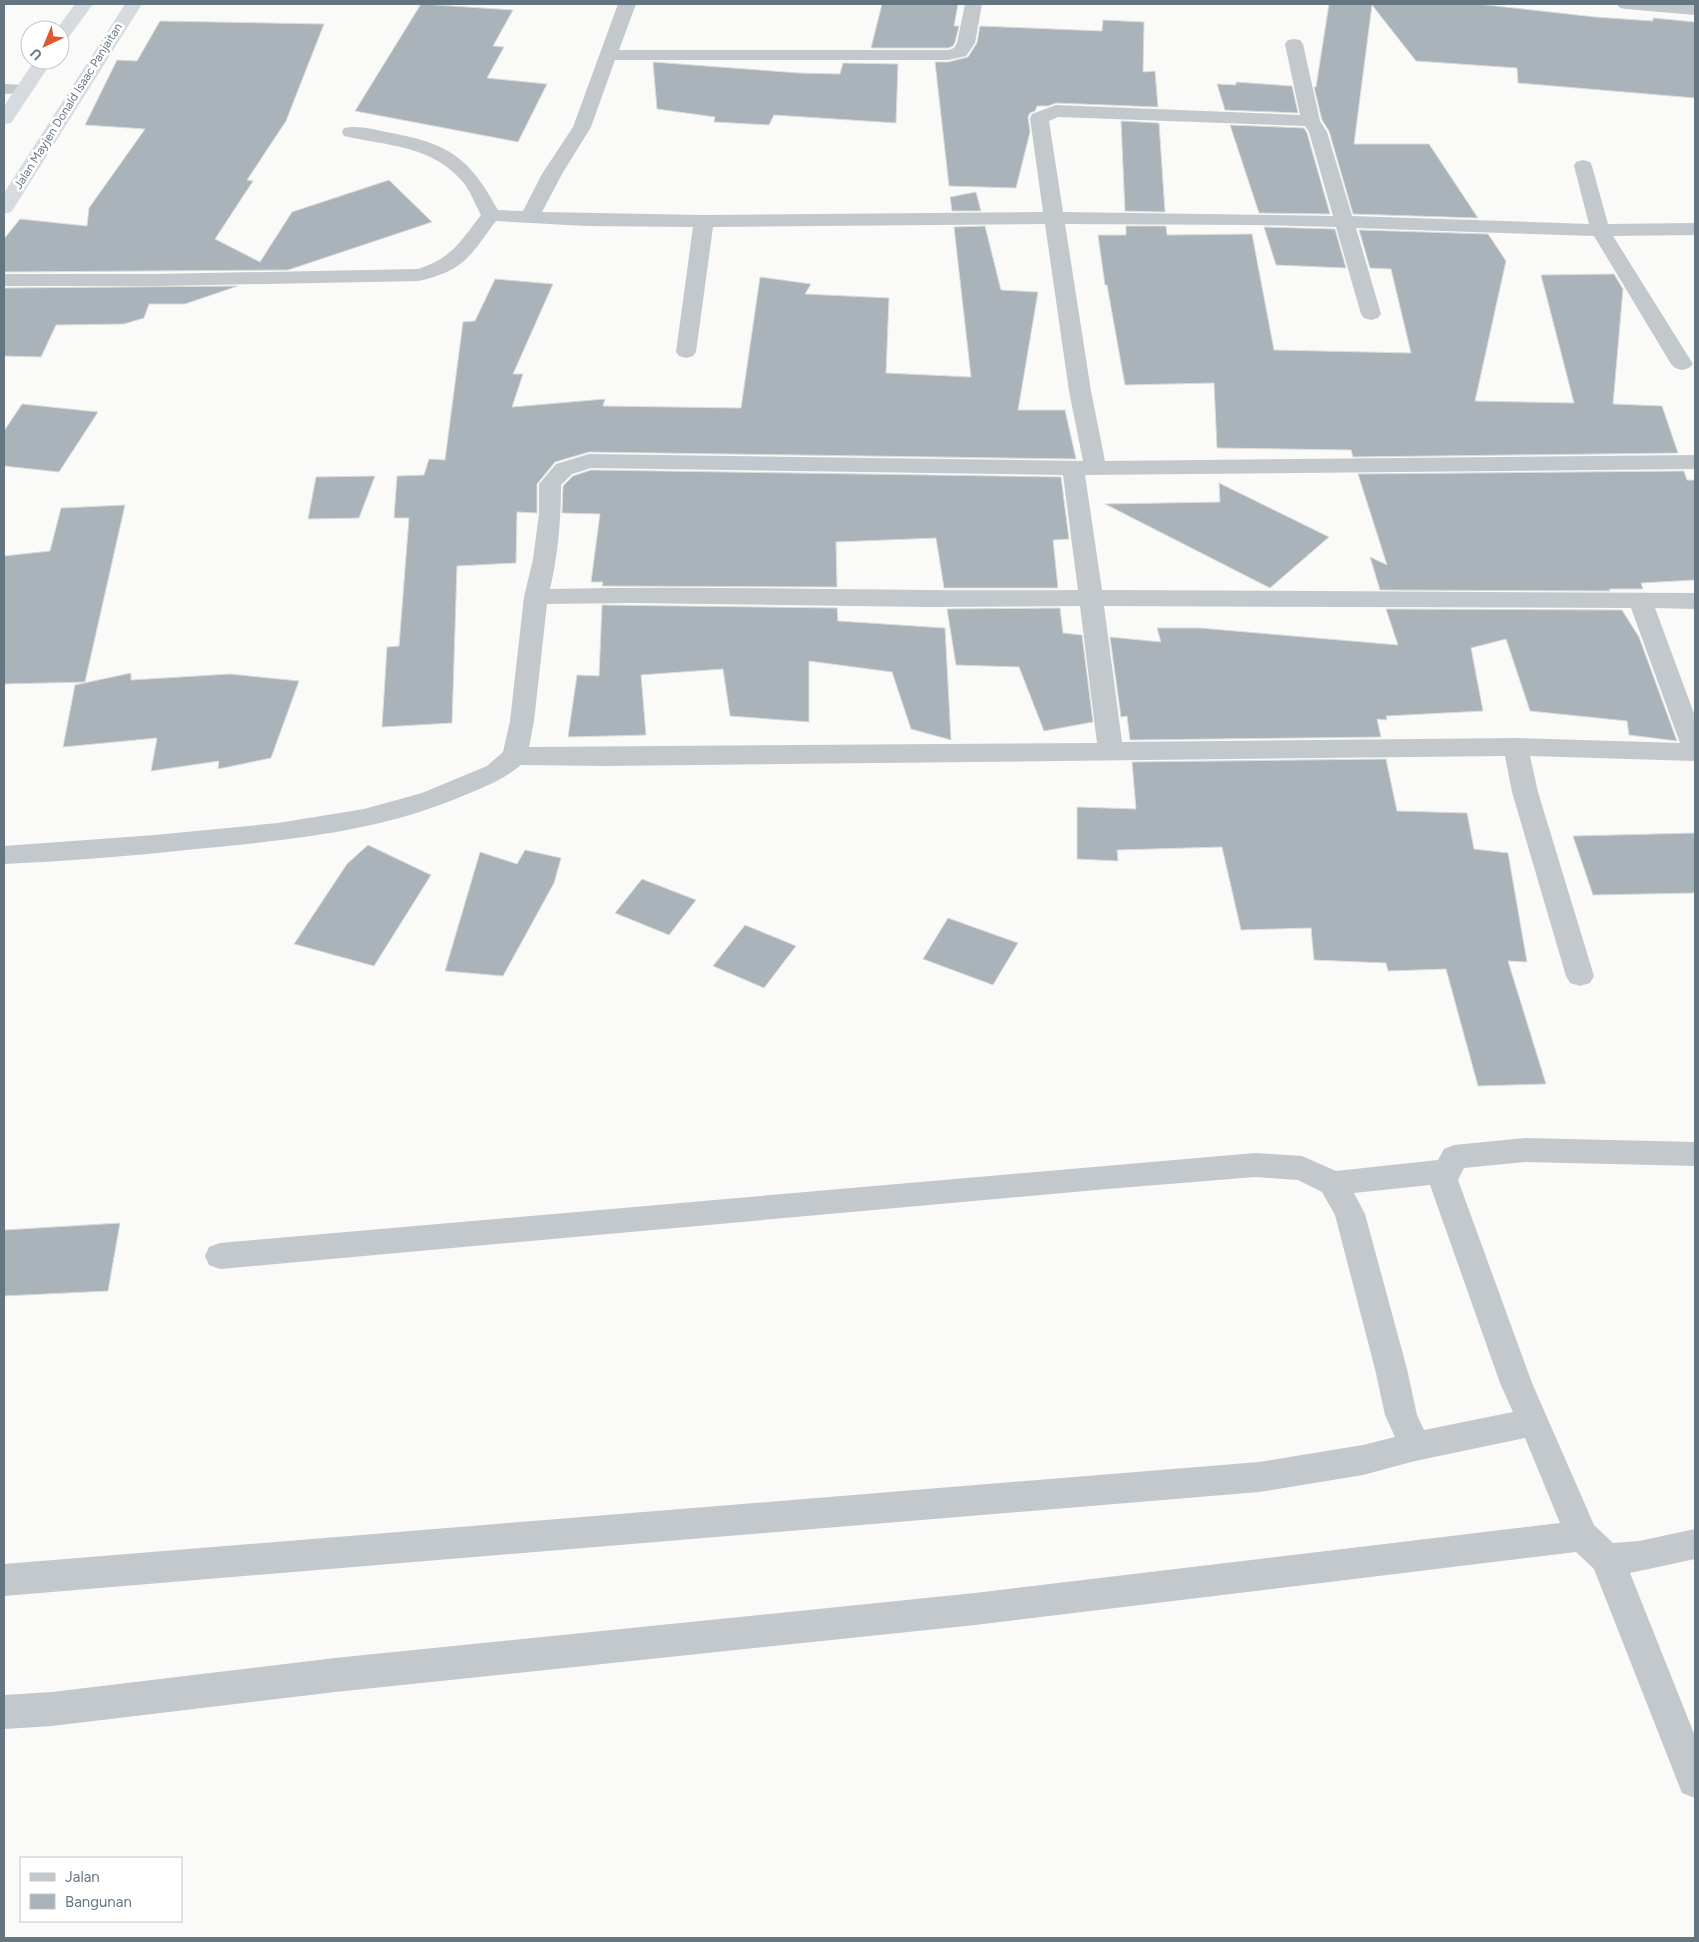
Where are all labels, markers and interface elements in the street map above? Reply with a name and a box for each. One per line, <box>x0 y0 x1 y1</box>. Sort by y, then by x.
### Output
street label: Jalan Mayjen Donald Isaac Panjaitan <box>11 20 125 192</box>
north arrow <box>20 20 70 70</box>
text: U <box>27 44 46 64</box>
legend <box>20 1857 182 1922</box>
text: Jalan <box>65 1868 100 1886</box>
text: Bangunan <box>65 1893 132 1911</box>

